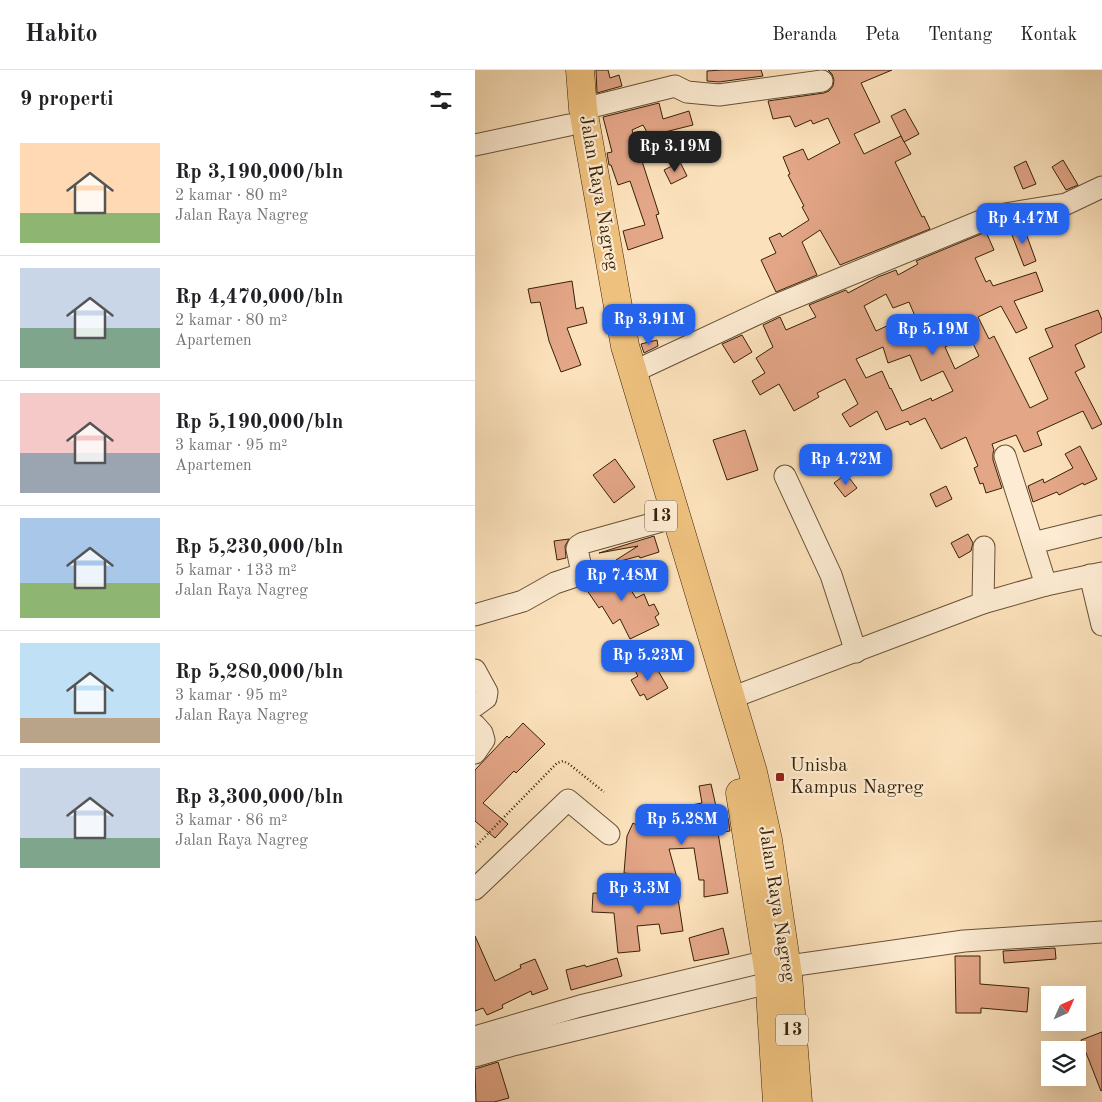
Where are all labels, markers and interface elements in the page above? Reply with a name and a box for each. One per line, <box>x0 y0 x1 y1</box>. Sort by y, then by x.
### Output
text: Habito <box>25 23 98 47</box>
text: Beranda <box>772 26 837 44</box>
text: Peta <box>865 26 900 44</box>
text: Tentang <box>928 26 992 44</box>
text: Kontak <box>1020 26 1077 44</box>
icon: filters <box>427 86 455 114</box>
text: 9 properti <box>20 89 114 110</box>
street label: Jalan Raya Nagreg <box>575 114 621 273</box>
pin: Rp 3.19M <box>623 131 727 173</box>
text: Rp 3.19M <box>639 139 711 155</box>
text: Rp 3,190,000/bln <box>175 162 343 183</box>
icon: home <box>60 163 120 223</box>
text: 2 kamar · 80 m² <box>175 188 287 204</box>
pin: Rp 4.47M <box>971 202 1075 245</box>
text: Jalan Raya Nagreg <box>175 208 308 224</box>
text: Rp 4.47M <box>987 211 1059 227</box>
text: Rp 4,470,000/bln <box>175 287 343 308</box>
icon: home <box>60 288 120 348</box>
pin: Rp 3.91M <box>597 304 701 346</box>
text: Rp 3.91M <box>613 312 685 328</box>
text: 2 kamar · 80 m² <box>175 313 287 329</box>
pin: Rp 5.19M <box>881 314 985 356</box>
text: Rp 5.19M <box>897 322 969 338</box>
text: Apartemen <box>175 333 252 349</box>
text: Rp 5,190,000/bln <box>175 412 343 433</box>
icon: home <box>60 413 120 473</box>
text: 3 kamar · 95 m² <box>175 438 287 454</box>
pin: Rp 4.72M <box>794 444 898 486</box>
text: Rp 4.72M <box>810 452 882 468</box>
text: Apartemen <box>175 458 252 474</box>
road number: 13 <box>645 501 677 532</box>
text: Rp 5,230,000/bln <box>175 537 343 558</box>
icon: home <box>60 538 120 598</box>
pin: Rp 7.48M <box>570 560 674 602</box>
text: 5 kamar · 133 m² <box>175 563 297 579</box>
text: Rp 7.48M <box>586 568 658 584</box>
text: Jalan Raya Nagreg <box>175 583 308 599</box>
pin: Rp 5.23M <box>596 640 700 682</box>
text: Rp 5.23M <box>612 648 684 664</box>
text: Rp 5,280,000/bln <box>175 662 343 683</box>
icon: home <box>60 663 120 723</box>
text: 3 kamar · 95 m² <box>175 688 287 704</box>
text: Jalan Raya Nagreg <box>175 708 308 724</box>
place label: Unisba Kampus Nagreg <box>790 757 924 798</box>
marker: Unisba Kampus Nagreg <box>774 771 786 783</box>
text: Rp 3,300,000/bln <box>175 787 343 808</box>
icon: home <box>60 788 120 848</box>
pin: Rp 5.28M <box>630 804 734 846</box>
text: Rp 5.28M <box>646 812 718 828</box>
text: 3 kamar · 86 m² <box>175 813 287 829</box>
street label: Jalan Raya Nagreg <box>754 825 798 984</box>
text: Jalan Raya Nagreg <box>175 833 308 849</box>
pin: Rp 3.3M <box>593 872 685 915</box>
text: Rp 3.3M <box>608 881 670 897</box>
north arrow <box>1041 986 1086 1031</box>
map controls <box>1041 986 1086 1086</box>
road number: 13 <box>776 1014 808 1046</box>
button: layers <box>1041 1041 1086 1086</box>

